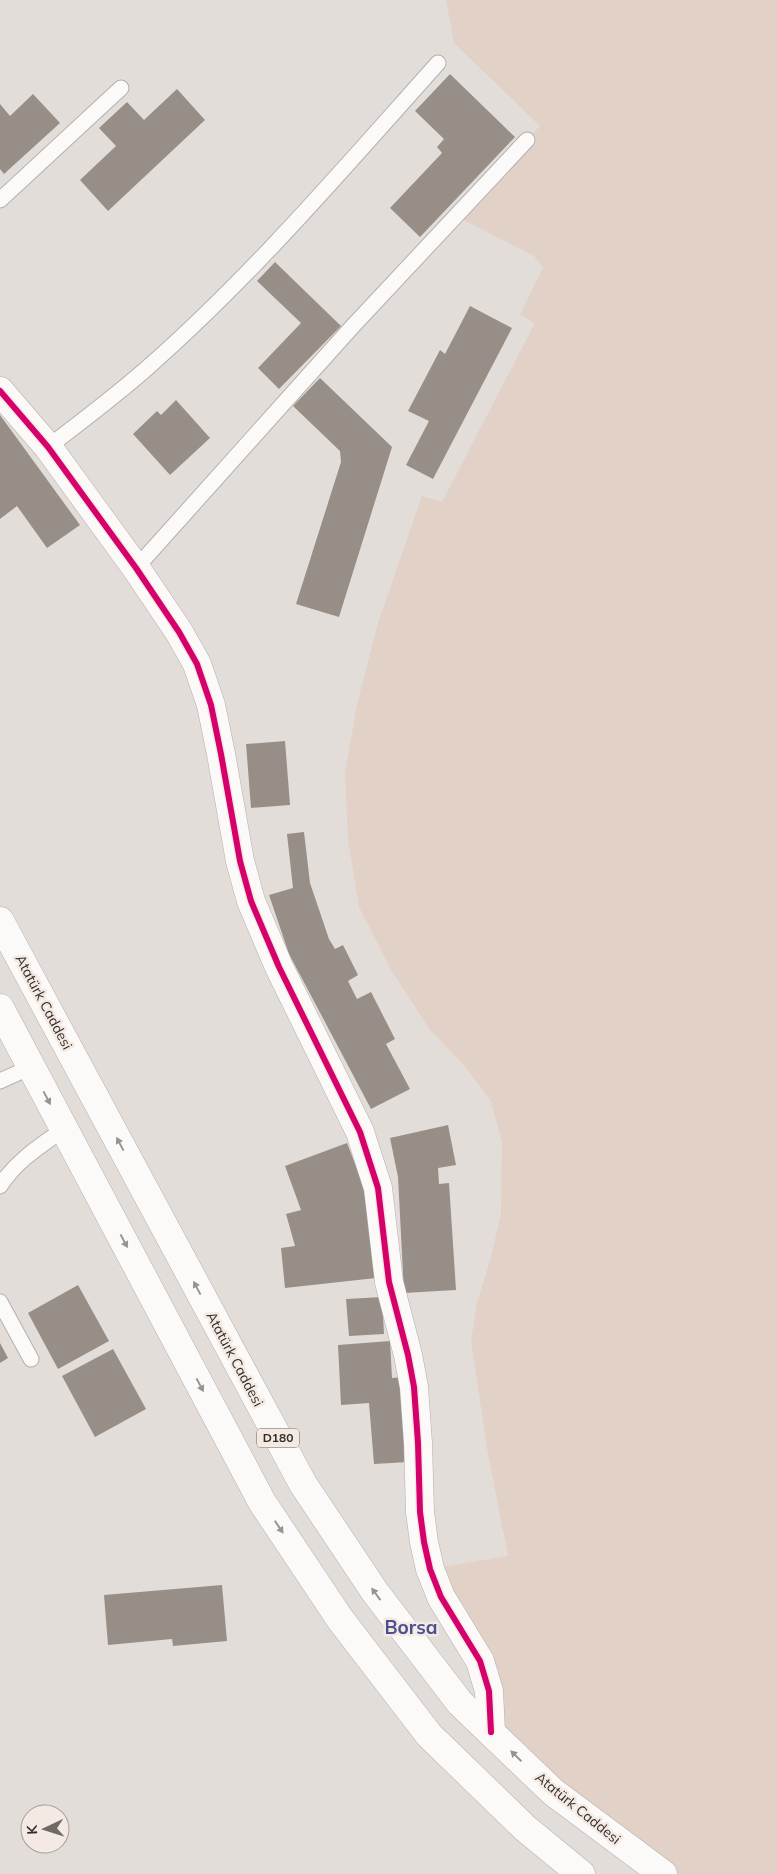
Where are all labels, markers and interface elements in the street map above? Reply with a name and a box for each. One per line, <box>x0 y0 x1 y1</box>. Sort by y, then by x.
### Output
street label: Atatürk Caddesi <box>11 952 77 1052</box>
one-way arrow <box>43 1091 52 1105</box>
one-way arrow <box>116 1137 124 1152</box>
one-way arrow <box>120 1234 128 1249</box>
one-way arrow <box>193 1280 201 1295</box>
street label: Atatürk Caddesi <box>202 1309 268 1409</box>
one-way arrow <box>196 1378 204 1392</box>
road number: D180 <box>257 1429 299 1448</box>
one-way arrow <box>274 1520 283 1534</box>
one-way arrow <box>371 1587 381 1601</box>
district label: Borsa <box>384 1615 438 1639</box>
one-way arrow <box>510 1750 522 1762</box>
street label: Atatürk Caddesi <box>532 1768 624 1848</box>
north arrow <box>20 1804 70 1854</box>
text: K <box>23 1824 41 1835</box>

